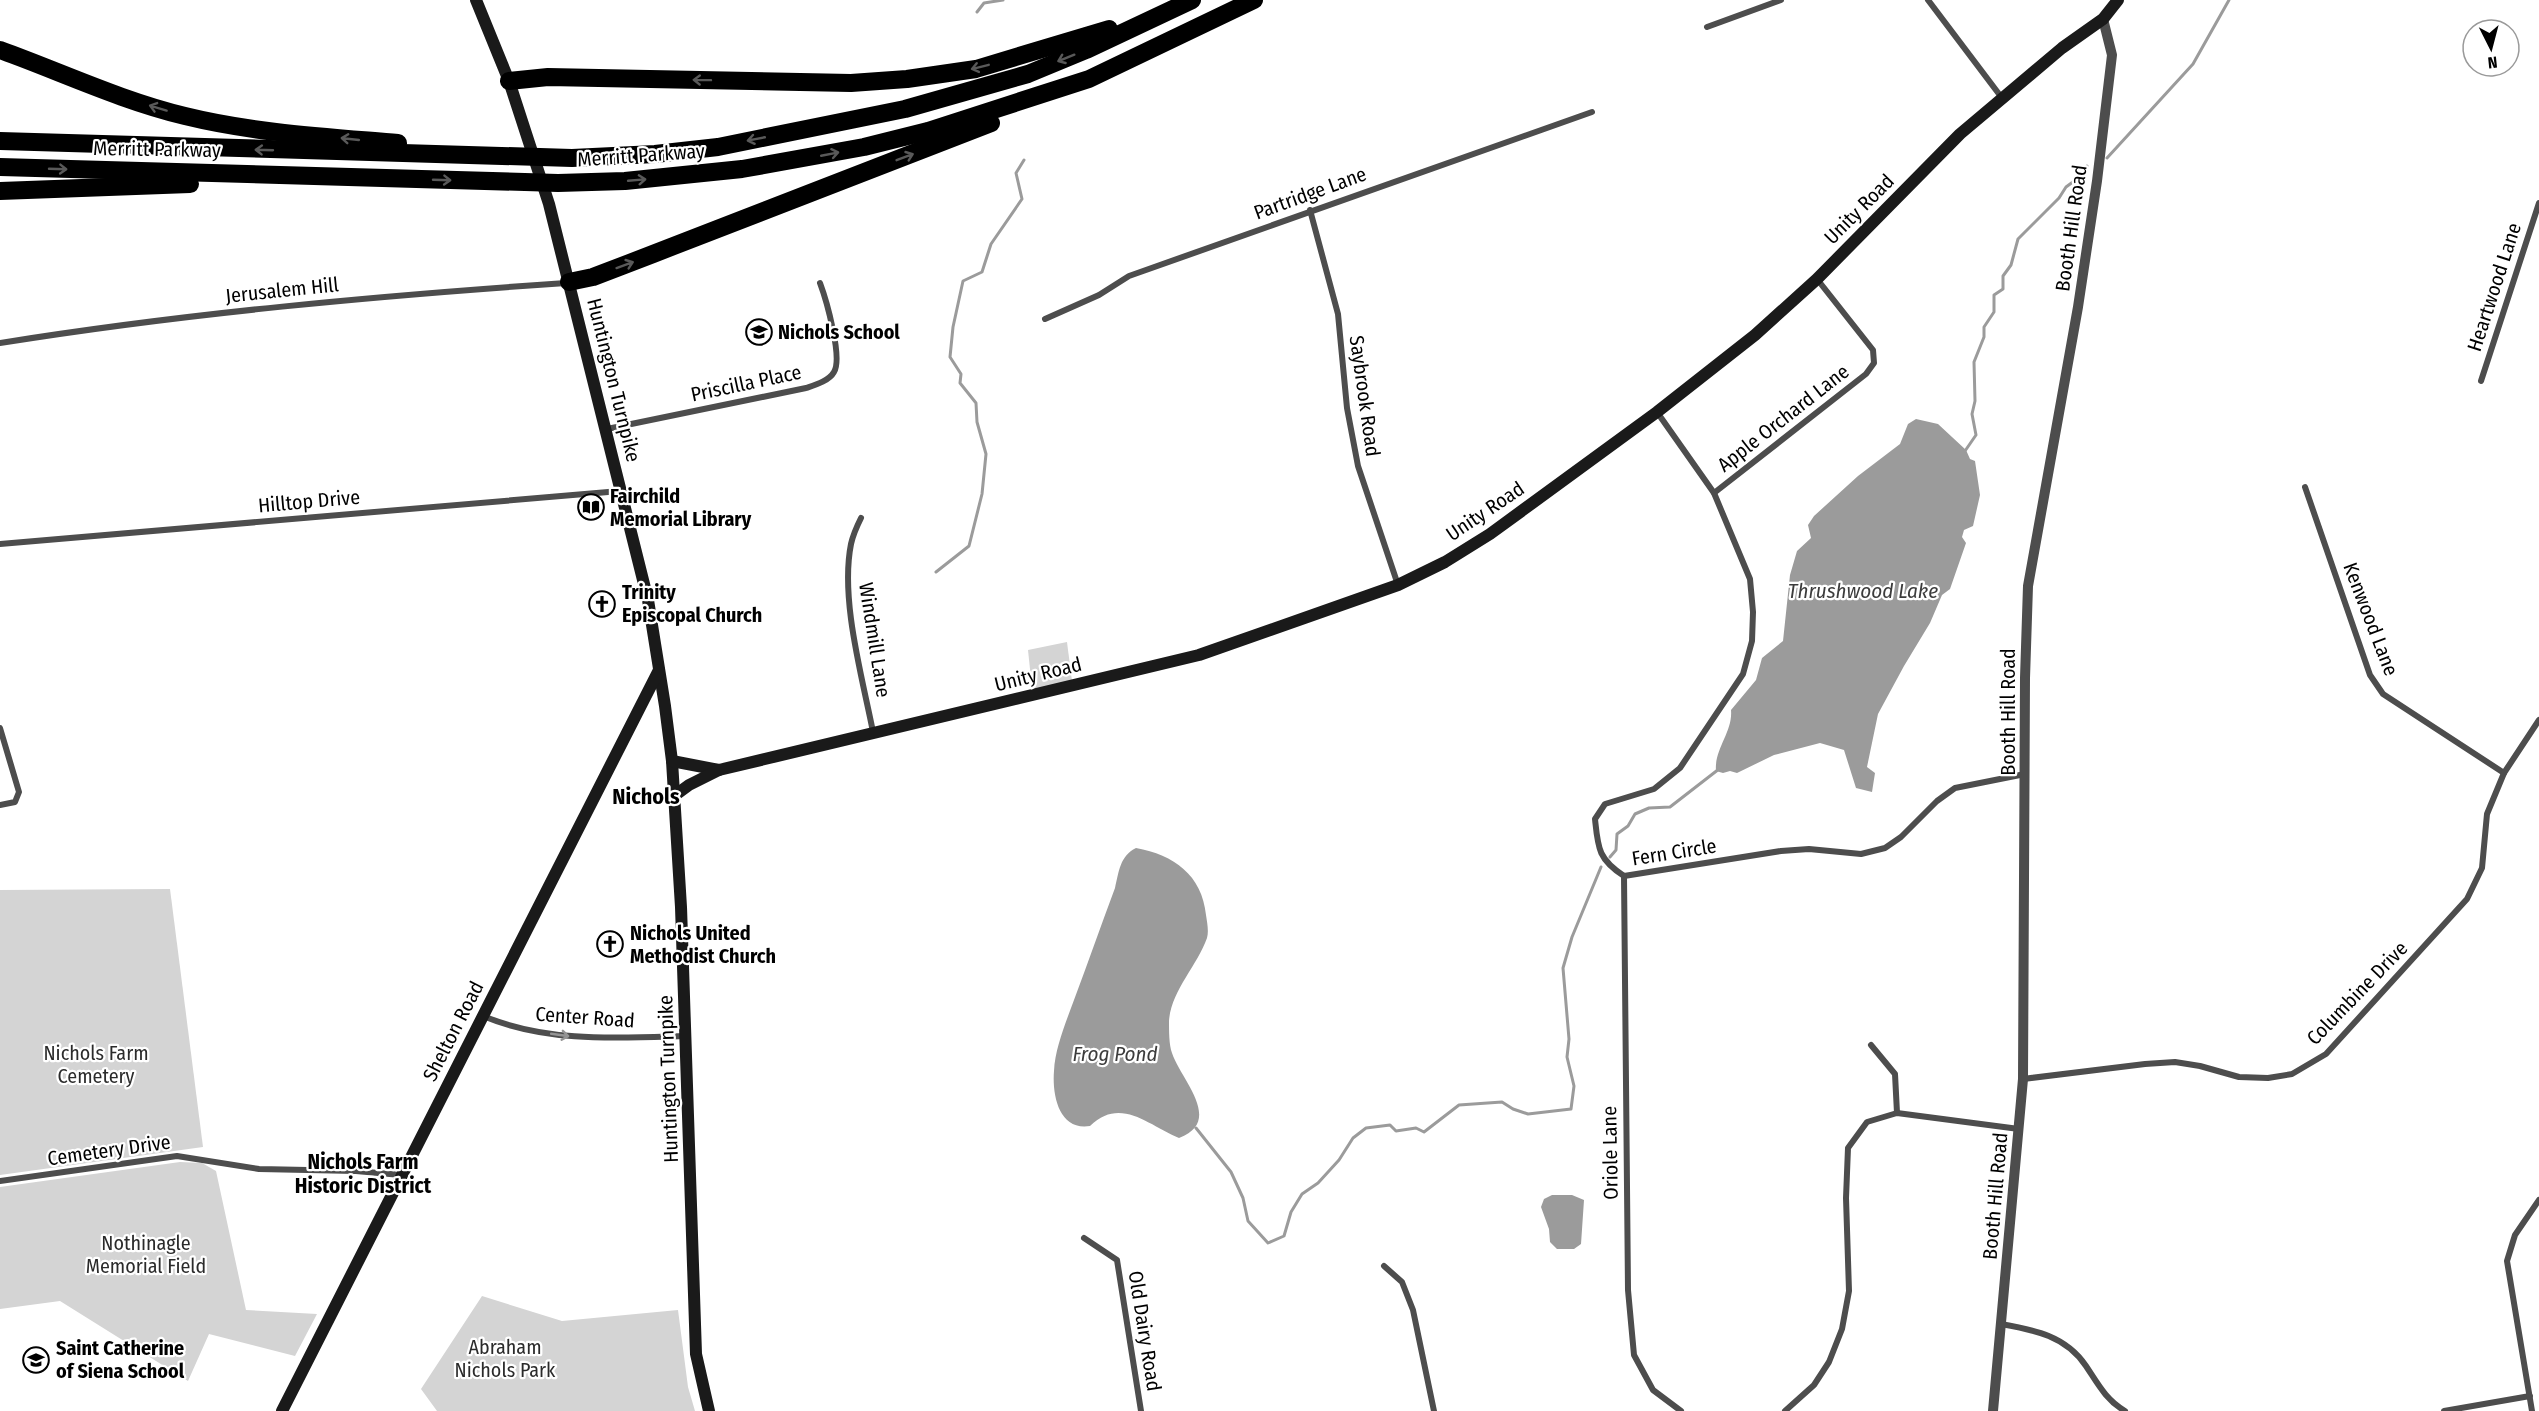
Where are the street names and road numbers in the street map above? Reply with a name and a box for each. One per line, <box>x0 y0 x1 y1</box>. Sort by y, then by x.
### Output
street label: Merritt Parkway <box>93 136 221 162</box>
street label: Merritt Parkway <box>576 139 706 171</box>
street label: Partridge Lane <box>1250 162 1370 224</box>
street label: Booth Hill Road <box>2050 163 2092 293</box>
street label: Unity Road <box>1819 169 1899 249</box>
street label: Heartwood Lane <box>2462 220 2526 354</box>
street label: Jerusalem Hill <box>224 272 340 308</box>
street label: Huntington Turnpike <box>582 296 646 464</box>
street label: Saybrook Road <box>1345 334 1385 458</box>
street label: Apple Orchard Lane <box>1712 359 1854 477</box>
street label: Priscilla Place <box>688 360 804 406</box>
street label: Unity Road <box>1441 476 1529 546</box>
street label: Hilltop Drive <box>257 485 361 517</box>
street label: Kenwood Lane <box>2338 559 2404 679</box>
street label: Windmill Lane <box>854 581 896 699</box>
street label: Booth Hill Road <box>1996 648 2020 776</box>
street label: Unity Road <box>992 652 1084 696</box>
street label: Fern Circle <box>1630 833 1718 871</box>
street label: Columbine Drive <box>2302 936 2412 1050</box>
street label: Shelton Road <box>418 977 488 1085</box>
street label: Huntington Turnpike <box>653 995 683 1163</box>
street label: Center Road <box>535 1002 635 1032</box>
street label: Oriole Lane <box>1597 1106 1623 1200</box>
street label: Cemetery Drive <box>46 1129 172 1171</box>
street label: Booth Hill Road <box>1977 1131 2013 1261</box>
street label: Old Dairy Road <box>1124 1269 1166 1393</box>

